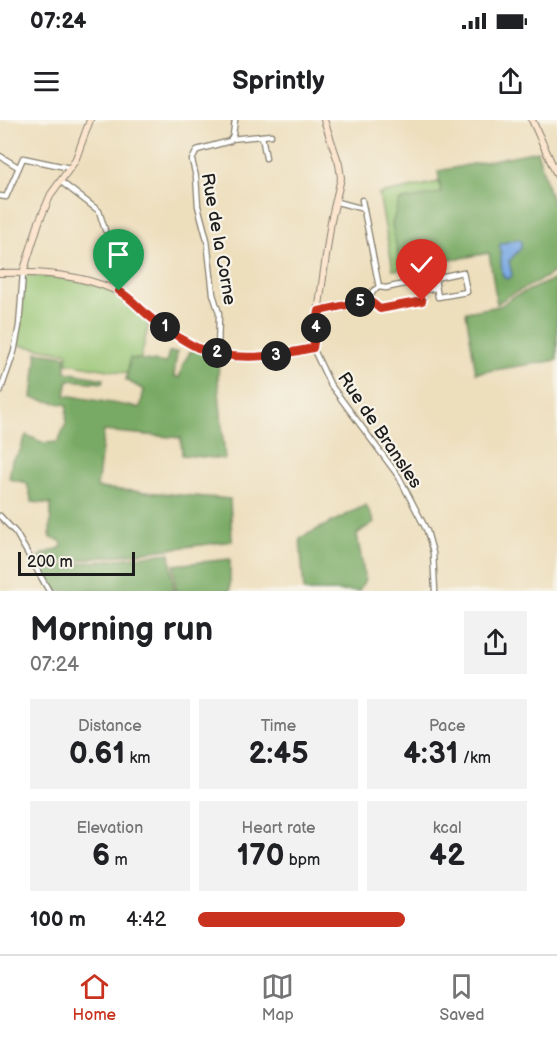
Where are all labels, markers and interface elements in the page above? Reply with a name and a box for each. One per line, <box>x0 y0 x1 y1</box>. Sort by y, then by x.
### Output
text: 07:24 <box>30 8 86 35</box>
icon: menu <box>30 65 63 98</box>
text: Sprintly <box>232 65 325 97</box>
icon: share <box>494 65 527 98</box>
street label: Rue de la Corne <box>197 172 240 307</box>
pin <box>93 229 144 291</box>
icon: arrive <box>102 238 135 271</box>
pin <box>396 239 447 301</box>
icon: check <box>405 248 438 281</box>
pin: 5 <box>345 287 375 317</box>
text: 5 <box>355 292 365 311</box>
pin: 1 <box>150 312 180 342</box>
pin: 4 <box>301 313 331 343</box>
text: 1 <box>162 317 168 336</box>
text: 4 <box>311 318 321 337</box>
pin: 2 <box>202 338 232 368</box>
pin: 3 <box>261 341 291 371</box>
text: 2 <box>212 343 222 362</box>
text: 3 <box>271 346 281 365</box>
street label: Rue de Bransles <box>333 368 426 492</box>
scale bar <box>18 549 135 576</box>
text: 200 m <box>27 553 73 572</box>
text: Morning run <box>30 610 213 650</box>
button: share <box>464 611 527 674</box>
text: 07:24 <box>30 653 79 677</box>
text: Distance <box>78 717 142 736</box>
text: Time <box>261 717 296 736</box>
text: Pace <box>429 717 465 736</box>
text: 0.61 <box>69 736 125 772</box>
text: 2:45 <box>248 736 309 772</box>
text: 4:31 <box>403 736 458 772</box>
text: km <box>125 749 151 768</box>
text: /km <box>458 749 491 768</box>
text: Elevation <box>76 819 143 838</box>
text: Heart rate <box>242 819 315 838</box>
text: kcal <box>433 819 462 838</box>
text: 6 <box>92 838 110 874</box>
text: 170 <box>237 838 285 874</box>
text: 42 <box>429 838 465 874</box>
text: m <box>110 851 128 870</box>
text: bpm <box>285 851 320 870</box>
text: 100 m <box>30 908 86 932</box>
text: 4:42 <box>126 908 166 932</box>
tab: Home <box>73 970 116 1025</box>
tab: Map <box>261 970 294 1025</box>
tab: Saved <box>439 970 484 1025</box>

